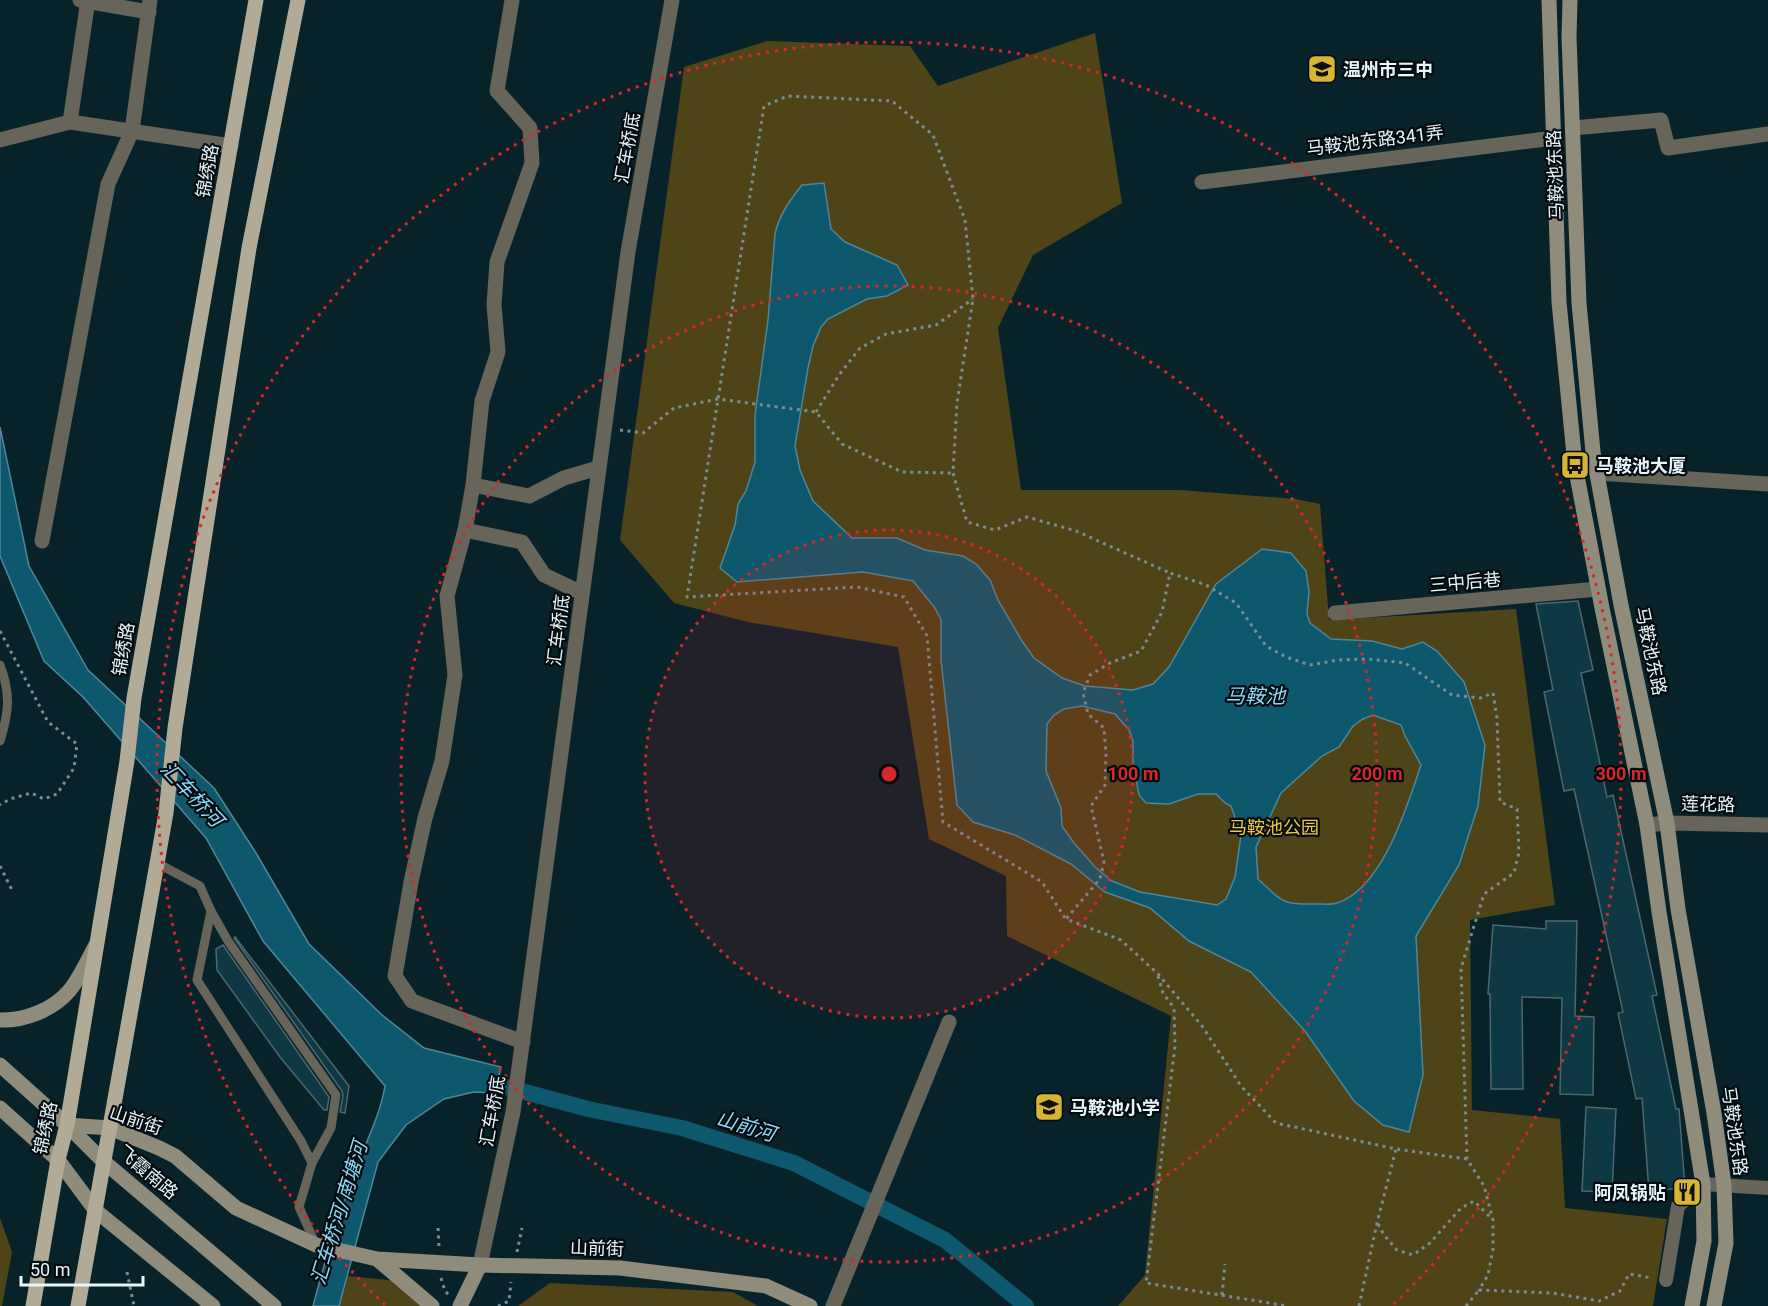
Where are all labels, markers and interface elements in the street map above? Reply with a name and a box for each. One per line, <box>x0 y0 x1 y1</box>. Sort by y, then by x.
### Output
school or university icon: 温州市三中 <box>1306 53 1338 85</box>
place label: 温州市三中 <box>1343 59 1433 80</box>
street label: 汇车桥底 <box>610 111 644 185</box>
street label: 马鞍池东路341弄 <box>1305 121 1445 159</box>
street label: 马鞍池东路 <box>1543 130 1567 220</box>
street label: 锦绣路 <box>192 143 222 199</box>
bus stop icon: 马鞍池大厦 <box>1559 449 1591 481</box>
place label: 马鞍池大厦 <box>1596 455 1686 476</box>
street label: 三中后巷 <box>1428 568 1502 596</box>
street label: 汇车桥底 <box>543 593 573 667</box>
street label: 马鞍池东路 <box>1631 605 1671 697</box>
street label: 锦绣路 <box>108 621 138 677</box>
water label: 马鞍池 <box>1225 684 1287 708</box>
water label: 汇车桥河 <box>156 757 231 834</box>
text: 100 m <box>1107 763 1159 784</box>
text: 200 m <box>1351 763 1403 784</box>
text: 300 m <box>1595 763 1647 784</box>
centre of rings <box>879 764 899 784</box>
street label: 莲花路 <box>1681 793 1735 815</box>
park label: 马鞍池公园 <box>1229 817 1319 838</box>
street label: 汇车桥底 <box>475 1074 509 1148</box>
street label: 马鞍池东路 <box>1718 1085 1752 1177</box>
school or university icon: 马鞍池小学 <box>1033 1091 1065 1123</box>
place label: 马鞍池小学 <box>1070 1097 1160 1118</box>
street label: 锦绣路 <box>29 1099 61 1157</box>
street label: 山前街 <box>107 1101 165 1139</box>
water label: 山前河 <box>714 1106 782 1147</box>
water label: 汇车桥河/南塘河 <box>306 1135 373 1287</box>
street label: 飞霞南路 <box>114 1141 182 1203</box>
restaurant icon: 阿凤锅贴 <box>1671 1176 1703 1208</box>
place label: 阿凤锅贴 <box>1594 1182 1666 1203</box>
street label: 山前街 <box>570 1237 624 1259</box>
scale bar <box>21 1249 142 1287</box>
text: 50 m <box>30 1259 70 1280</box>

